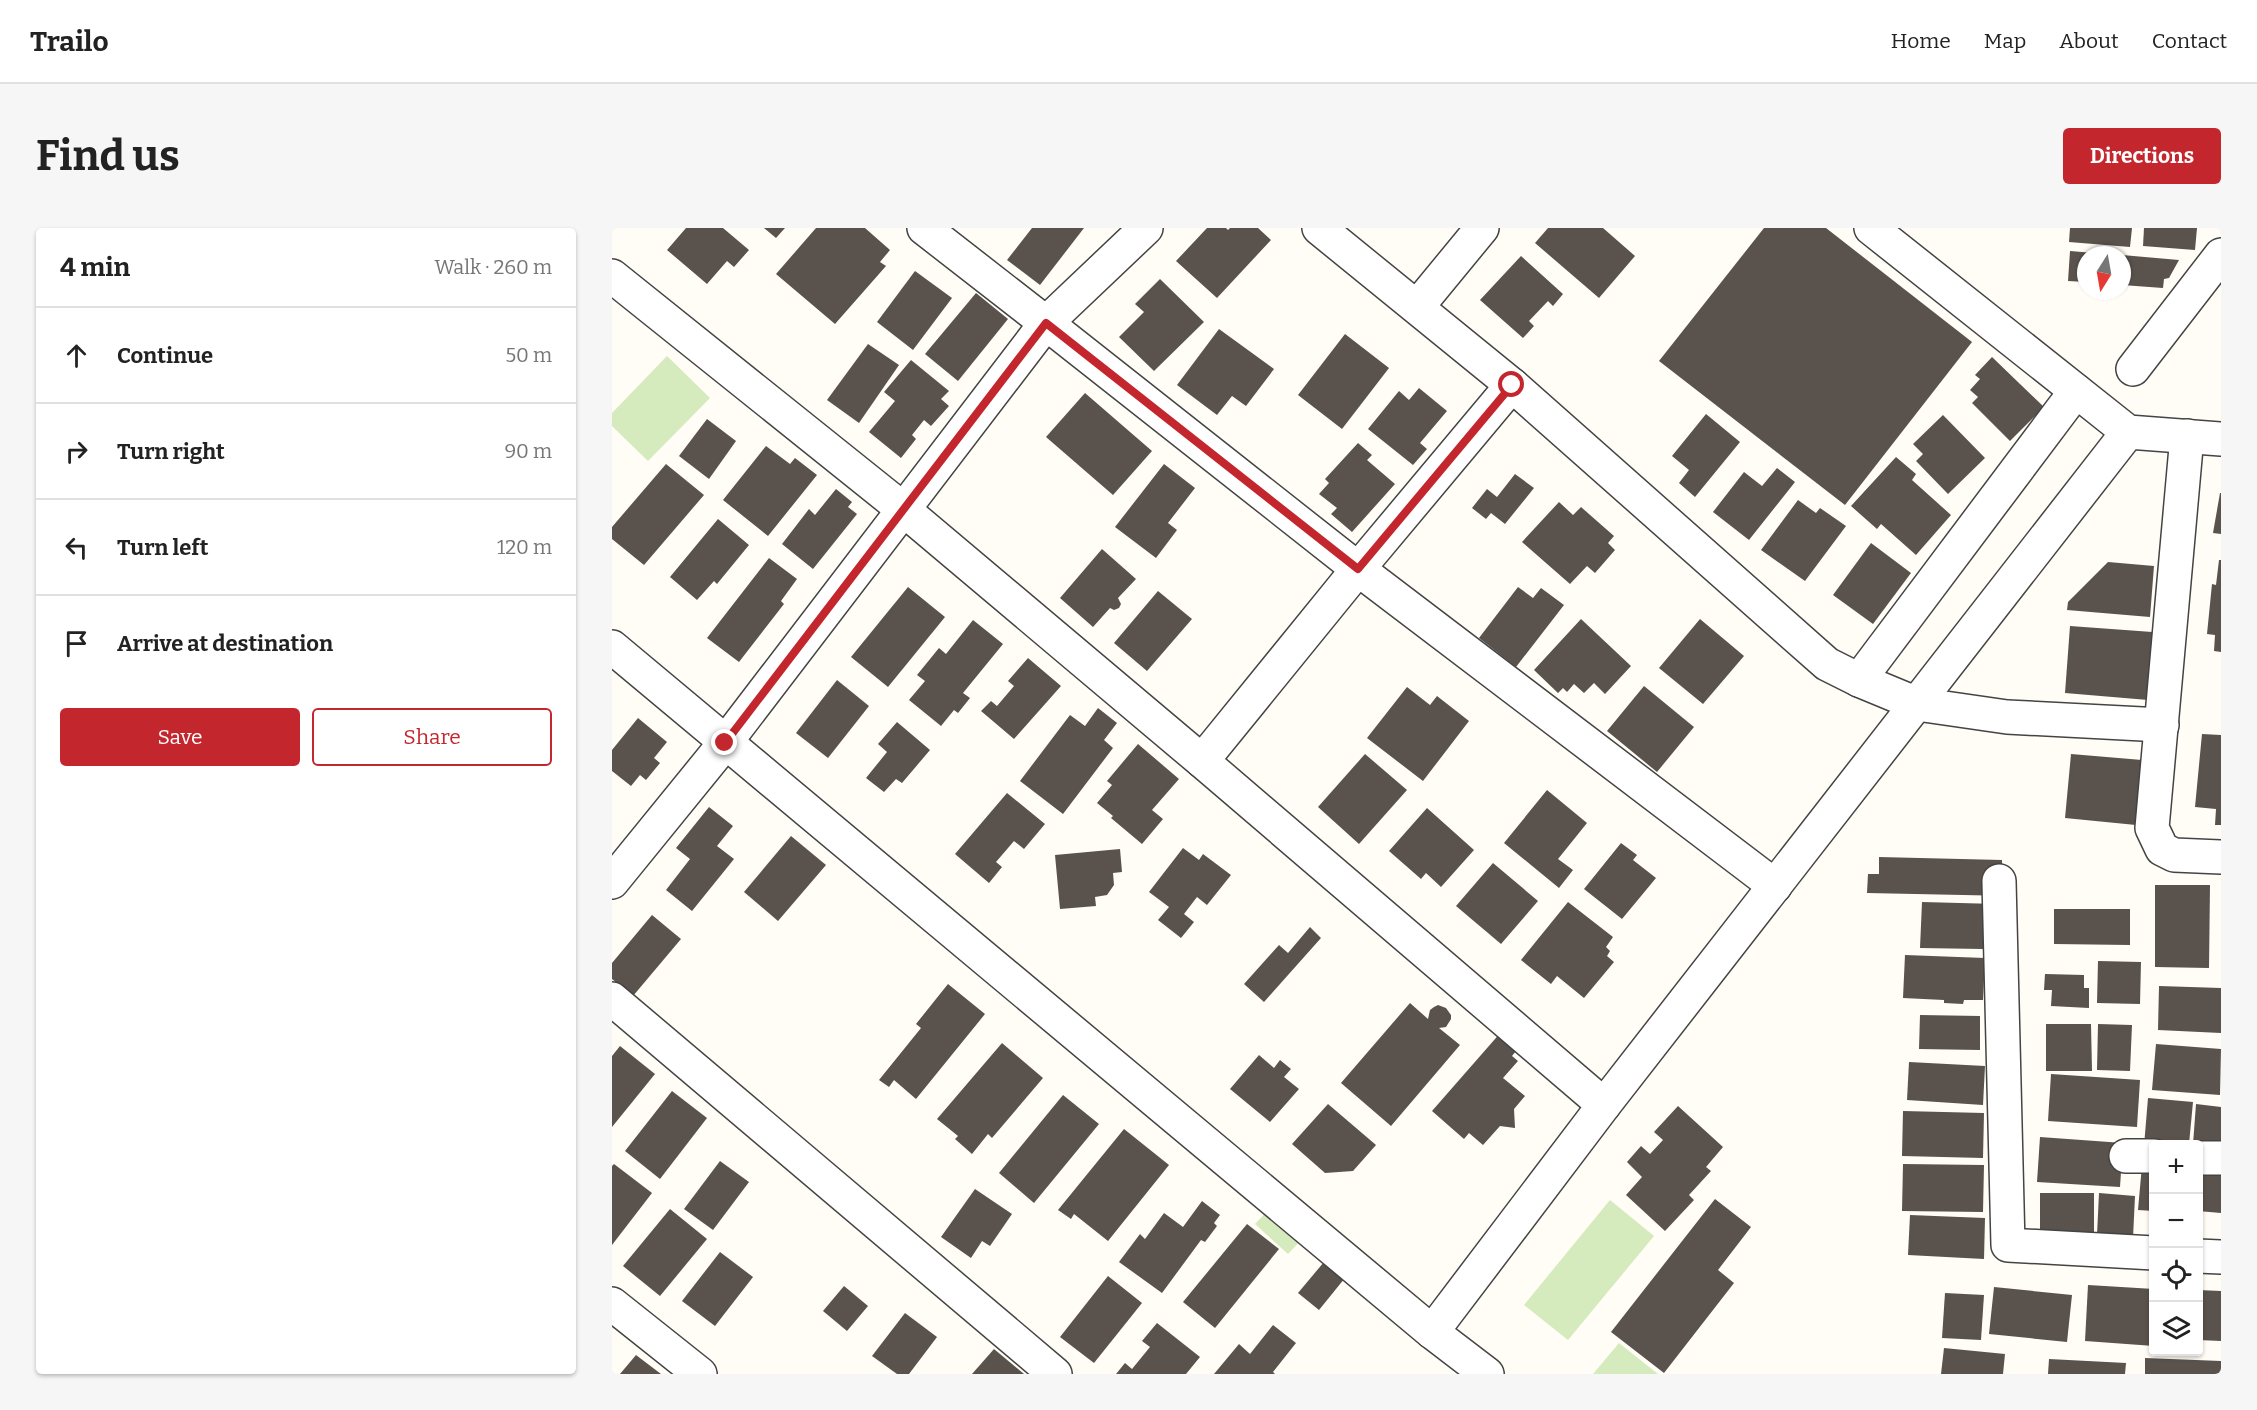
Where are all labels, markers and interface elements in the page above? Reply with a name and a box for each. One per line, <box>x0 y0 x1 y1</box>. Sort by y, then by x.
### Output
text: Trailo <box>30 25 109 58</box>
text: Home <box>1891 28 1951 54</box>
text: Map <box>1984 28 2026 54</box>
text: About <box>2059 28 2119 54</box>
text: Contact <box>2152 28 2227 54</box>
button: Directions <box>2063 128 2221 184</box>
text: Find us <box>36 131 180 181</box>
north arrow <box>2077 246 2131 300</box>
text: 4 min <box>60 252 130 283</box>
text: Walk · 260 m <box>434 255 552 279</box>
icon: ahead <box>60 339 93 372</box>
text: Continue <box>117 342 213 369</box>
text: 50 m <box>505 343 552 367</box>
route start <box>1498 371 1524 397</box>
icon: right <box>60 435 93 468</box>
text: Turn right <box>117 438 225 465</box>
text: 90 m <box>504 439 552 463</box>
icon: left <box>60 531 93 564</box>
text: Turn left <box>117 534 209 561</box>
text: 120 m <box>497 535 552 559</box>
icon: arrive <box>60 627 93 660</box>
text: Arrive at destination <box>117 630 333 657</box>
button: Save <box>60 708 300 766</box>
button: Share <box>312 708 552 766</box>
route end <box>711 729 737 755</box>
map controls <box>2149 1140 2203 1356</box>
button: + <box>2149 1140 2203 1194</box>
button: − <box>2149 1194 2203 1248</box>
button: locate <box>2149 1248 2203 1302</box>
button: layers <box>2149 1302 2203 1356</box>

